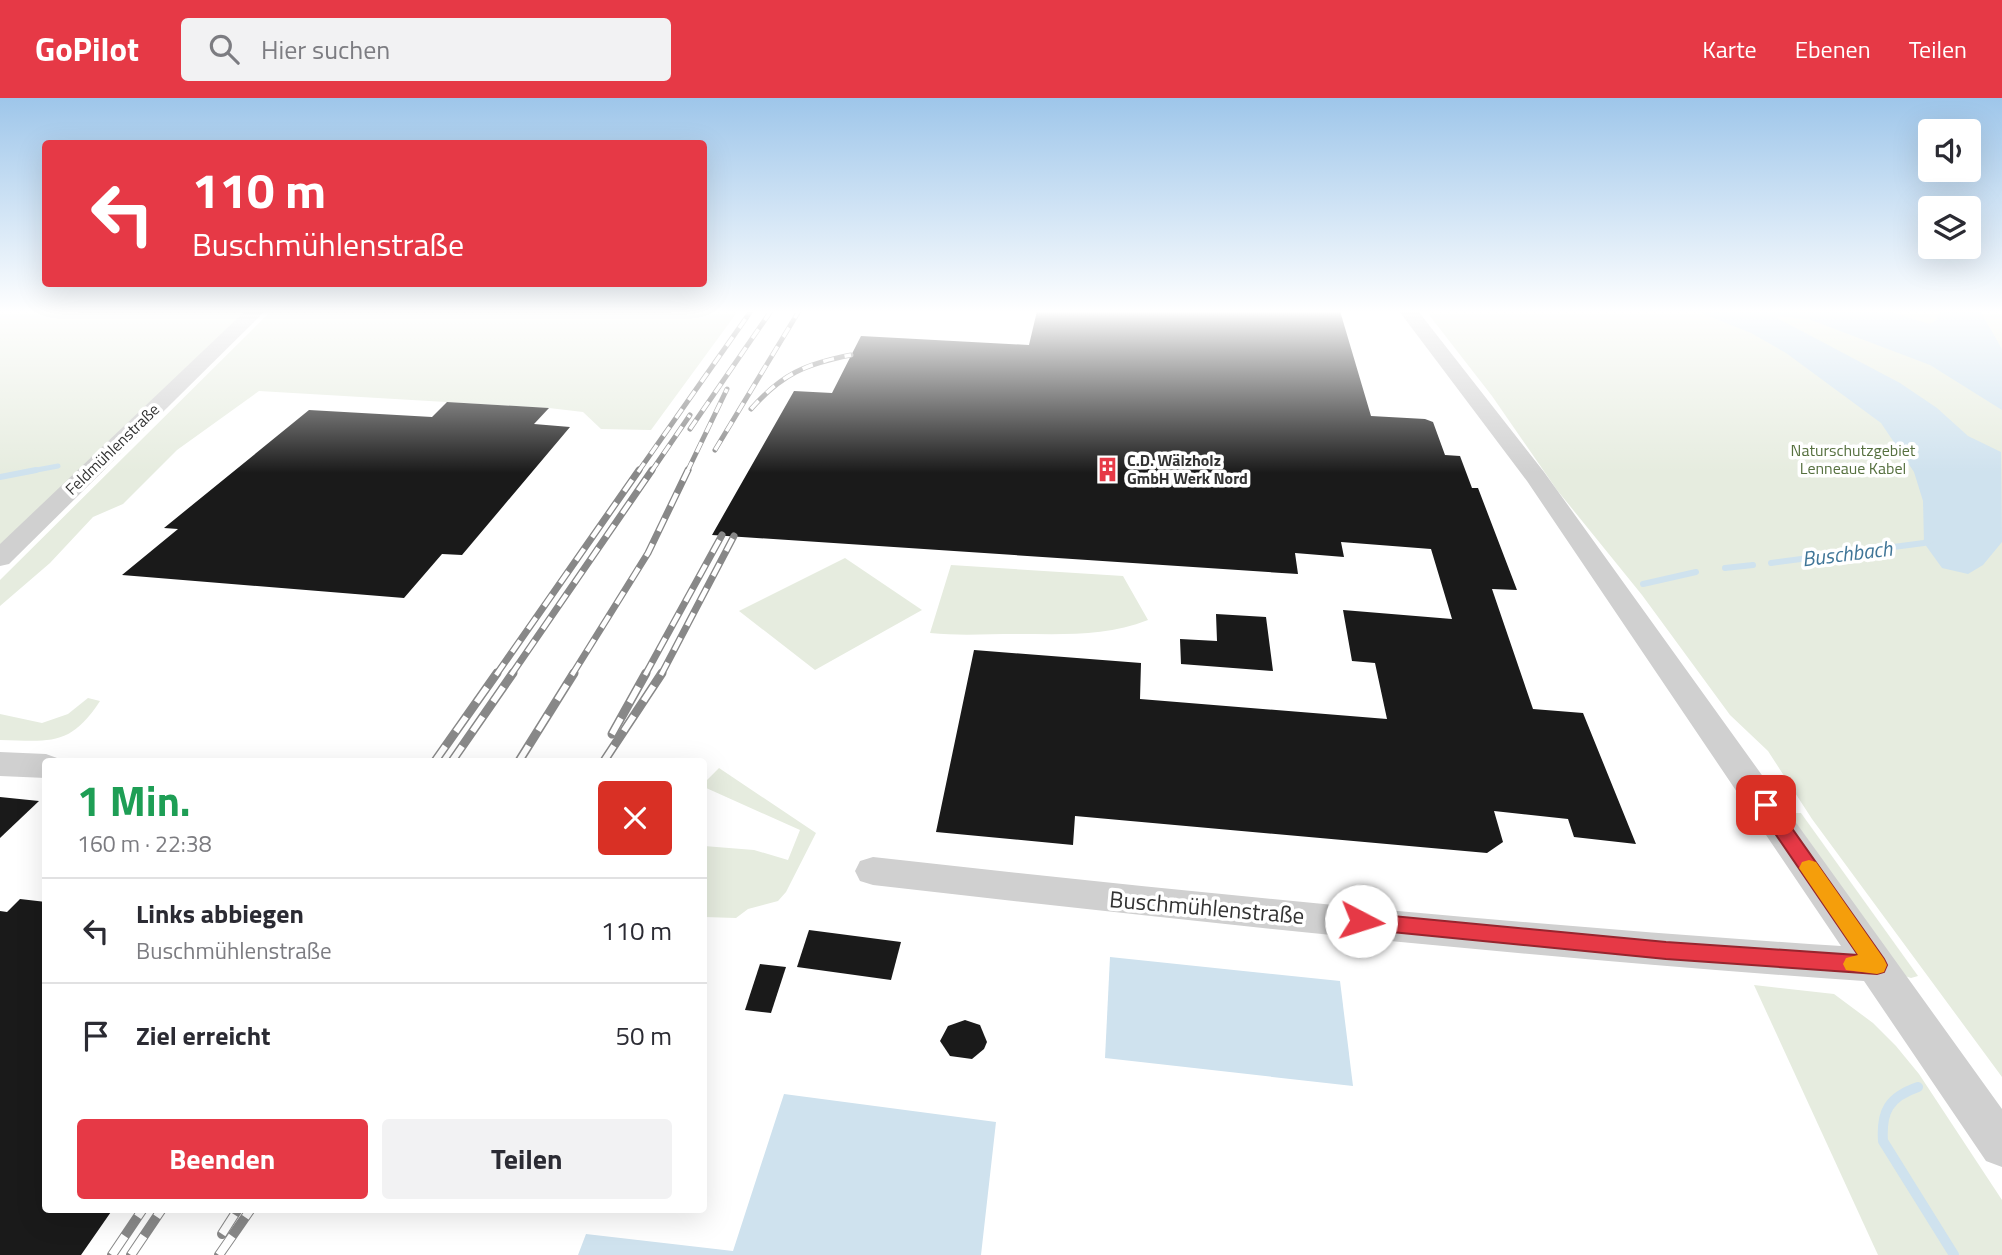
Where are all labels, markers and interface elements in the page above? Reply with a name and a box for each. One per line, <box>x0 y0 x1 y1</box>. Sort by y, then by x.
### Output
search box <box>181 18 671 81</box>
text: GoPilot <box>35 24 139 74</box>
icon: search <box>205 30 243 68</box>
text: Hier suchen <box>261 30 390 69</box>
text: Karte <box>1702 31 1757 67</box>
text: Ebenen <box>1795 31 1871 67</box>
text: Teilen <box>1909 31 1967 67</box>
map controls <box>1918 119 1981 259</box>
button: sound <box>1918 119 1981 182</box>
text: 110 m <box>192 152 326 227</box>
icon: left <box>77 168 168 259</box>
button: layers <box>1918 196 1981 259</box>
text: Buschmühlenstraße <box>192 220 464 268</box>
street label: Feldmühlenstraße <box>59 398 165 500</box>
park label: Naturschutzgebiet Lenneaue Kabel <box>1791 438 1916 480</box>
place label: C.D. Wälzholz GmbH Werk Nord <box>1127 448 1248 490</box>
building icon: C.D. Wälzholz GmbH Werk Nord <box>1093 455 1121 483</box>
water label: Buschbach <box>1800 532 1894 574</box>
text: 1 Min. <box>77 768 191 832</box>
pin <box>1736 775 1796 835</box>
button: close <box>598 781 672 855</box>
icon: arrive <box>1747 786 1785 824</box>
text: 160 m · 22:38 <box>77 826 212 861</box>
street label: Buschmühlenstraße <box>1108 881 1306 933</box>
position arrow <box>1324 884 1398 958</box>
text: Links abbiegen <box>136 894 304 933</box>
text: 110 m <box>601 911 672 950</box>
icon: left <box>77 912 115 950</box>
text: Buschmühlenstraße <box>136 933 332 968</box>
text: Ziel erreicht <box>136 1016 271 1055</box>
text: 50 m <box>615 1016 672 1055</box>
icon: arrive <box>77 1017 115 1055</box>
button: Beenden <box>77 1119 368 1199</box>
button: Teilen <box>382 1119 672 1199</box>

